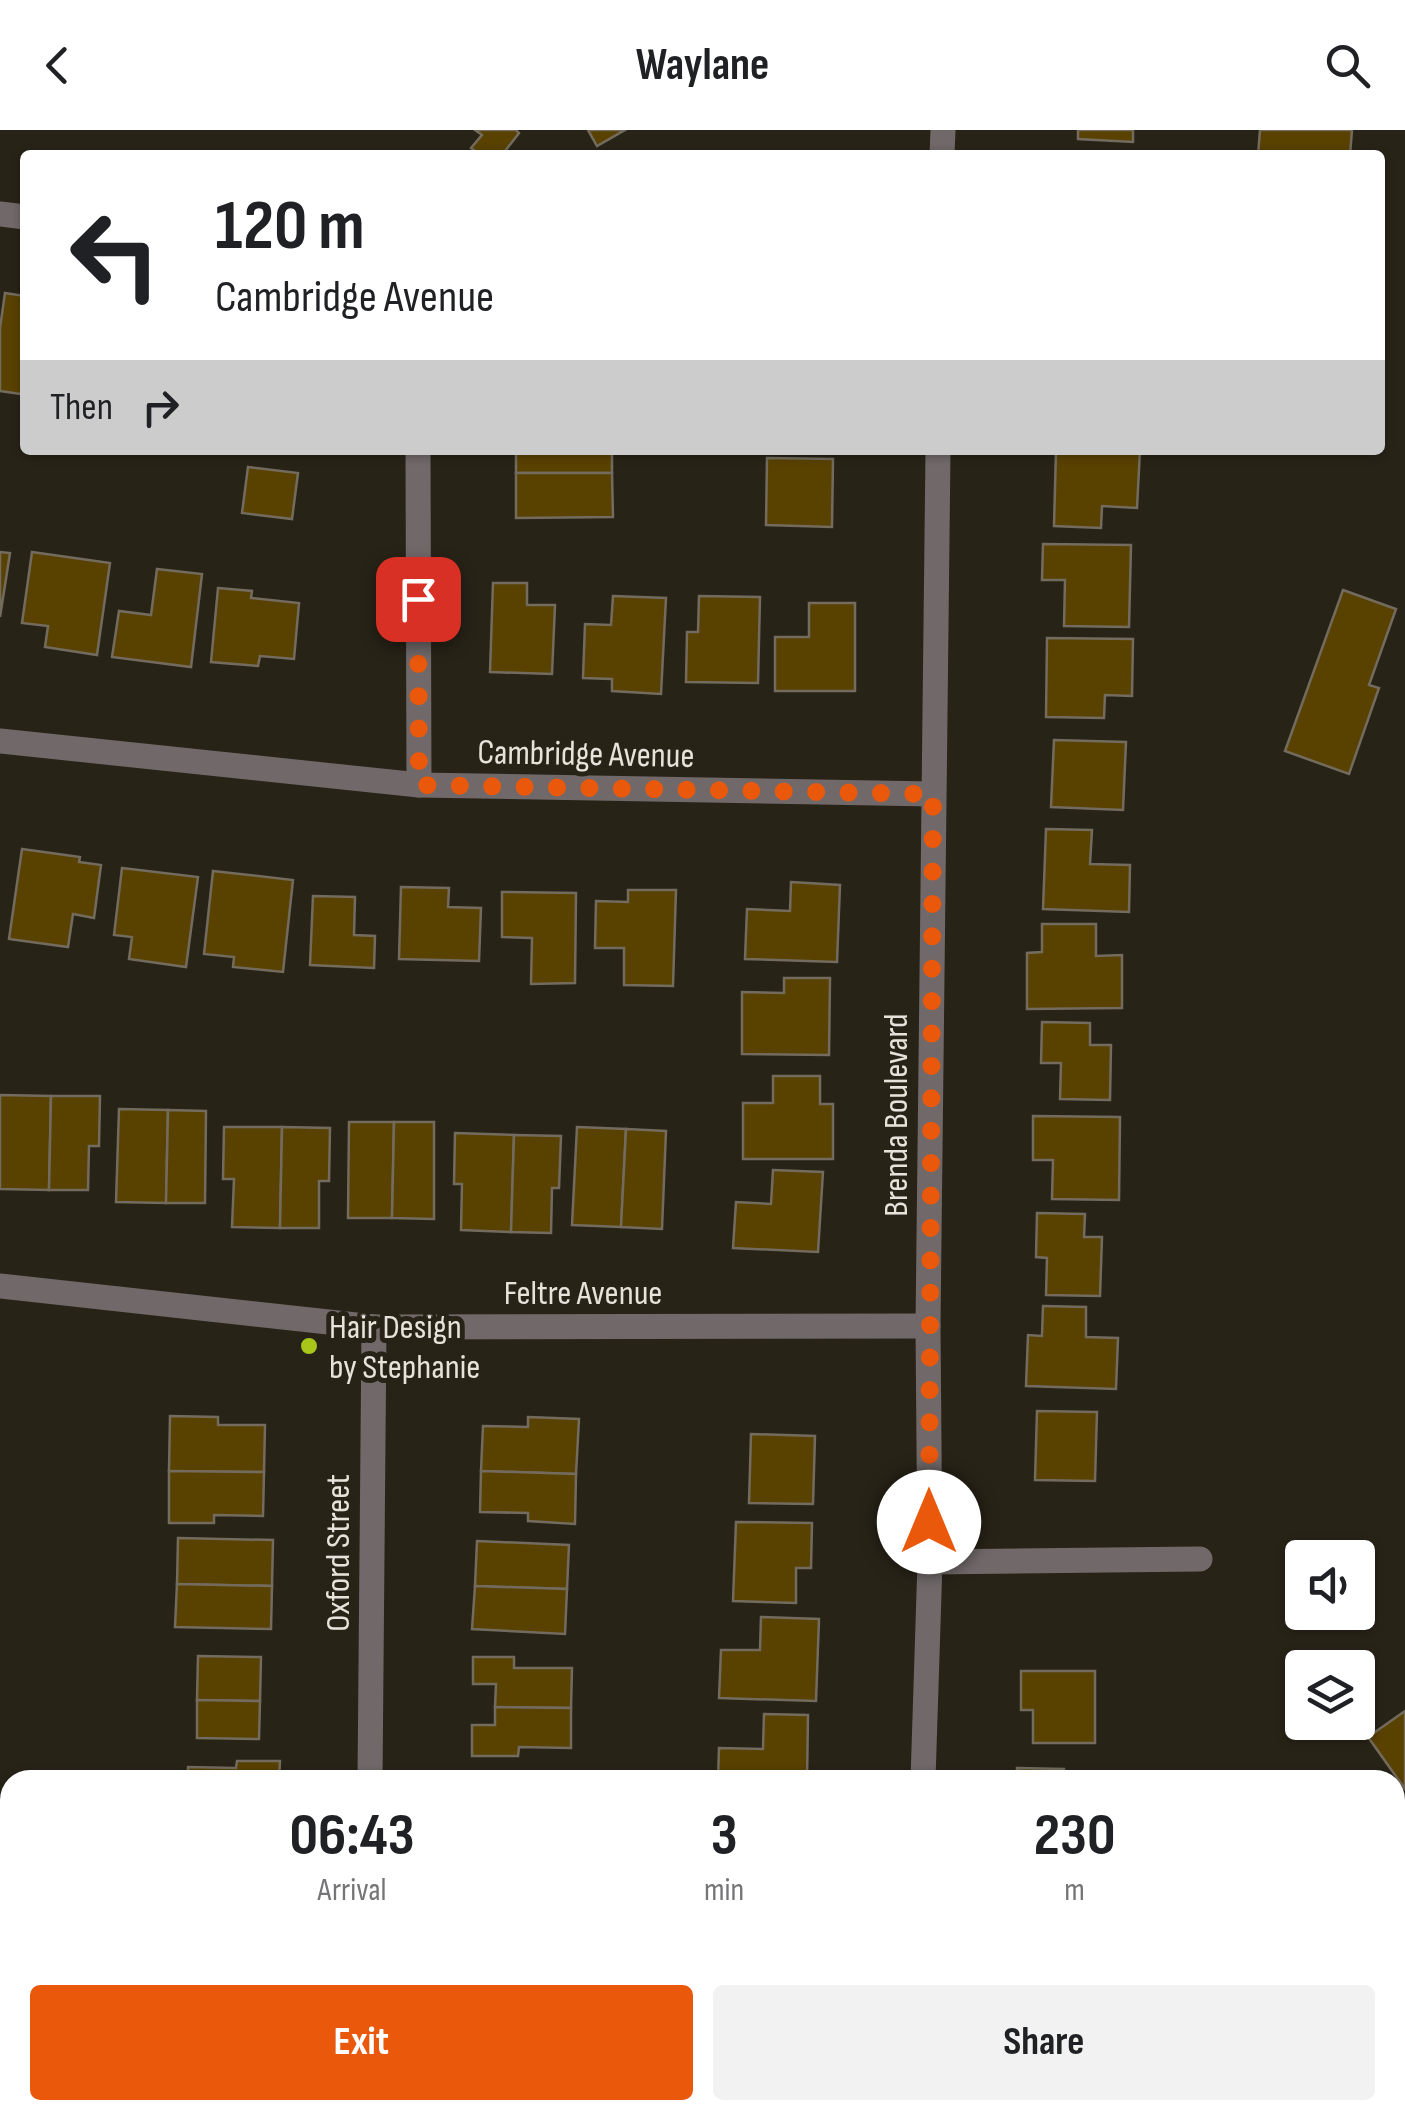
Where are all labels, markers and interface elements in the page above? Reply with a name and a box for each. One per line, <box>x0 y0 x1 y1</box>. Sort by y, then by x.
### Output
icon: back <box>30 38 85 93</box>
text: Waylane <box>636 38 769 93</box>
icon: search <box>1320 38 1375 93</box>
text: 120 m <box>215 185 365 269</box>
icon: left <box>50 190 180 320</box>
text: Cambridge Avenue <box>215 270 494 325</box>
icon: right <box>133 380 188 435</box>
text: Then <box>50 385 113 430</box>
pin <box>376 557 461 642</box>
icon: arrive <box>391 572 446 627</box>
street label: Cambridge Avenue <box>477 731 695 778</box>
street label: Brenda Boulevard <box>875 1013 918 1217</box>
street label: Feltre Avenue <box>504 1272 662 1315</box>
place label: Hair Design by Stephanie <box>329 1306 480 1389</box>
marker: Hair Design by Stephanie <box>298 1335 320 1357</box>
position arrow <box>877 1470 981 1574</box>
street label: Oxford Street <box>317 1474 360 1632</box>
map controls <box>1285 1540 1375 1740</box>
button: sound <box>1285 1540 1375 1630</box>
button: layers <box>1285 1650 1375 1740</box>
text: 06:43 <box>289 1800 415 1872</box>
text: 3 <box>711 1800 738 1872</box>
text: 230 <box>1034 1800 1116 1872</box>
text: Arrival <box>318 1871 386 1910</box>
text: min <box>704 1871 744 1910</box>
text: m <box>1064 1871 1085 1910</box>
button: Exit <box>30 1985 693 2100</box>
button: Share <box>713 1985 1375 2100</box>

